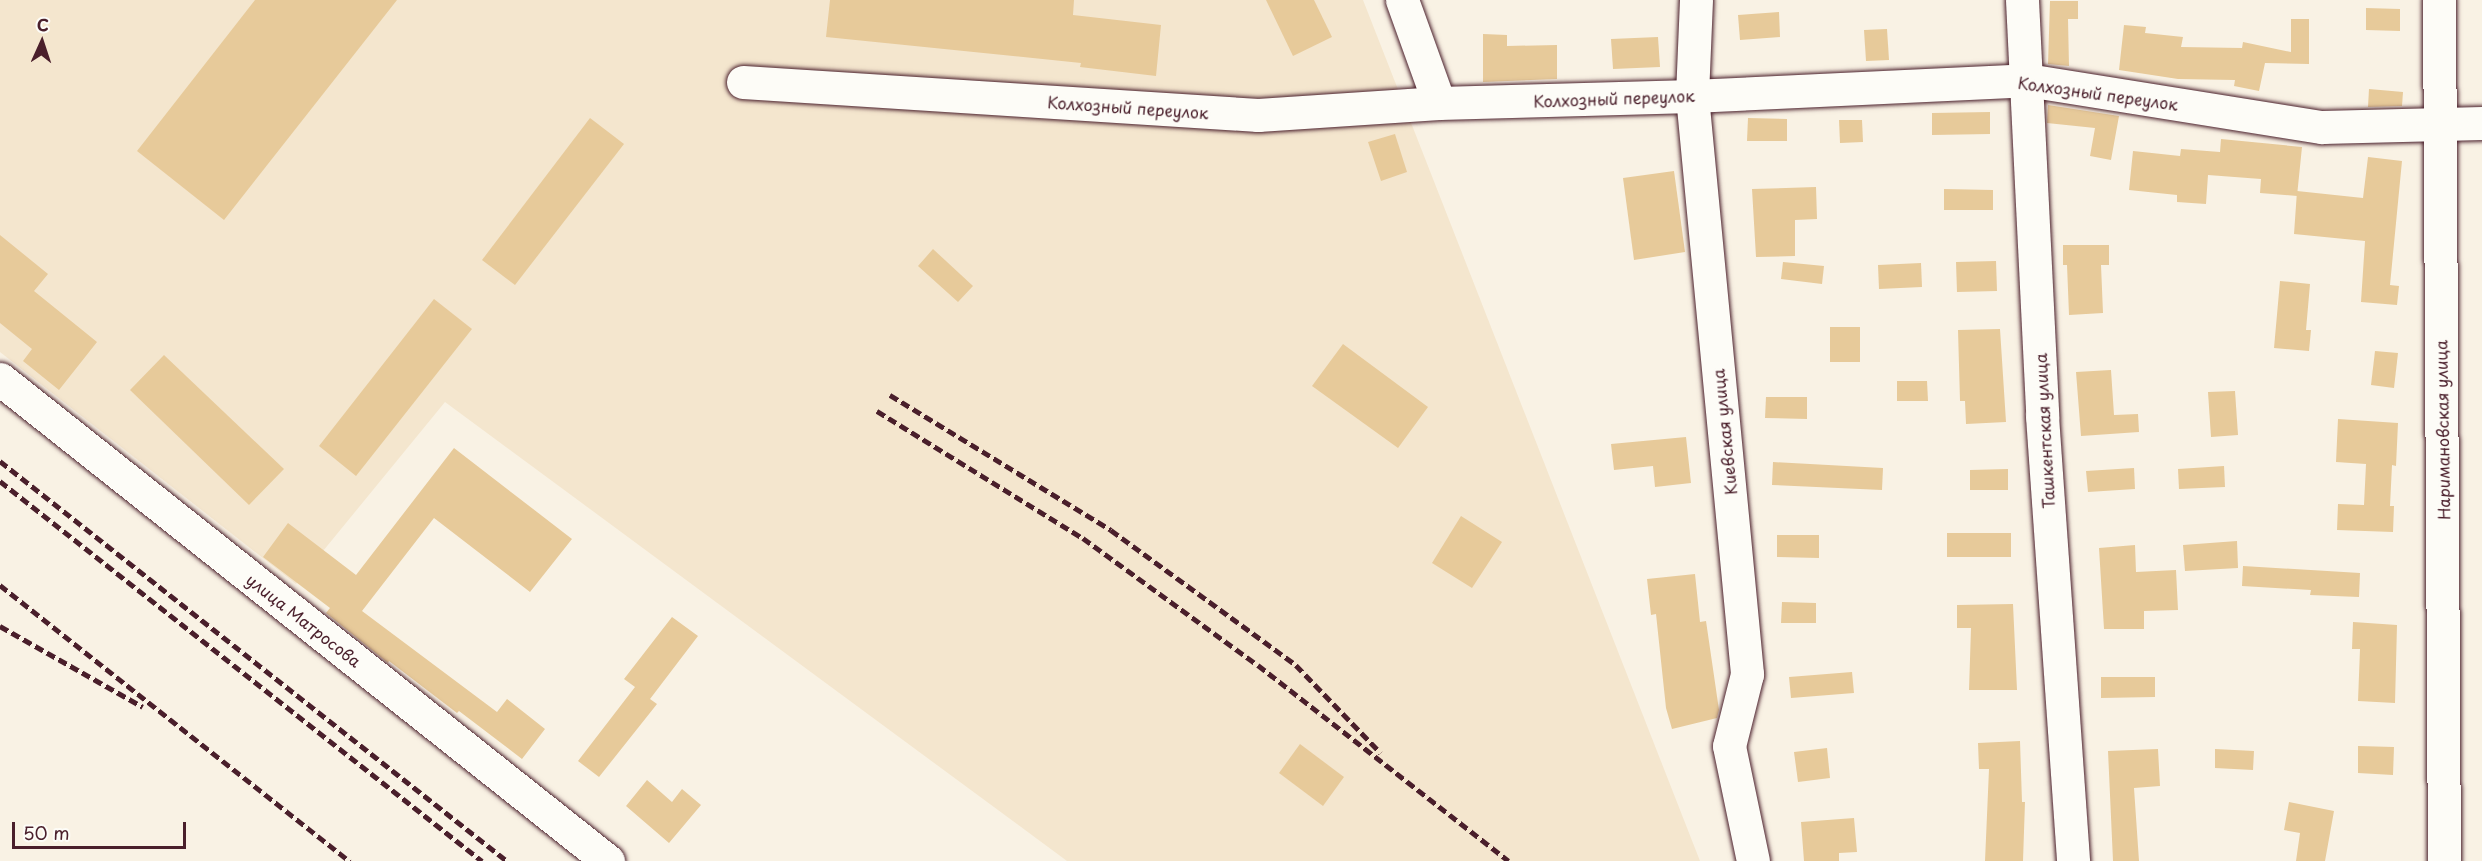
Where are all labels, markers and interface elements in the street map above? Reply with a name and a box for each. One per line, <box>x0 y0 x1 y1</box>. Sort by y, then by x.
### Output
north arrow <box>12 12 72 72</box>
text: С <box>36 12 50 36</box>
street label: Колхозный переулок <box>2017 72 2179 114</box>
street label: Колхозный переулок <box>1533 86 1695 110</box>
street label: Колхозный переулок <box>1047 92 1209 122</box>
street label: Наримановская улица <box>2431 339 2453 521</box>
street label: Ташкентская улица <box>2030 352 2058 510</box>
street label: Киевская улица <box>1708 368 1740 496</box>
street label: улица Матросова <box>243 569 365 671</box>
scale bar <box>15 810 189 848</box>
text: 50 m <box>23 819 70 846</box>

